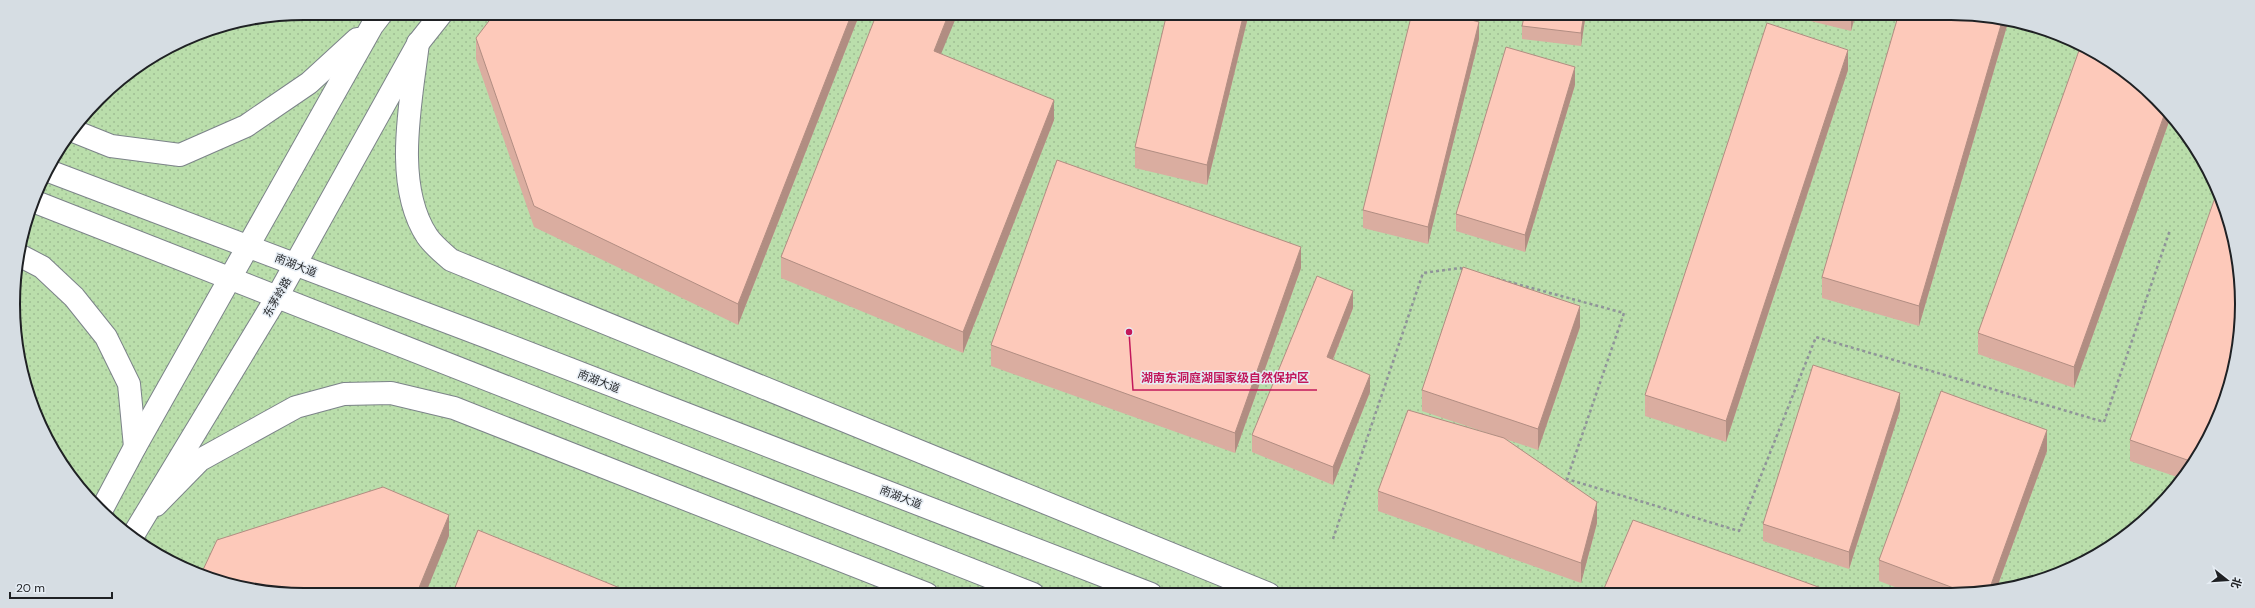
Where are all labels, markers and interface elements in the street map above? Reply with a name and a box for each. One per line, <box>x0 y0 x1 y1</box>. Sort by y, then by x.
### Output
street label: 南湖大道 <box>273 251 319 279</box>
street label: 东茅岭路 <box>260 274 294 320</box>
callout: 湖南东洞庭湖国家级自然保护区 <box>1133 366 1317 390</box>
street label: 南湖大道 <box>576 367 622 395</box>
text: 湖南东洞庭湖国家级自然保护区 <box>1141 370 1309 386</box>
street label: 南湖大道 <box>878 483 924 511</box>
north arrow <box>2207 560 2247 600</box>
scale bar <box>10 574 112 600</box>
text: 北 <box>2228 576 2245 590</box>
text: 20 m <box>16 580 45 596</box>

